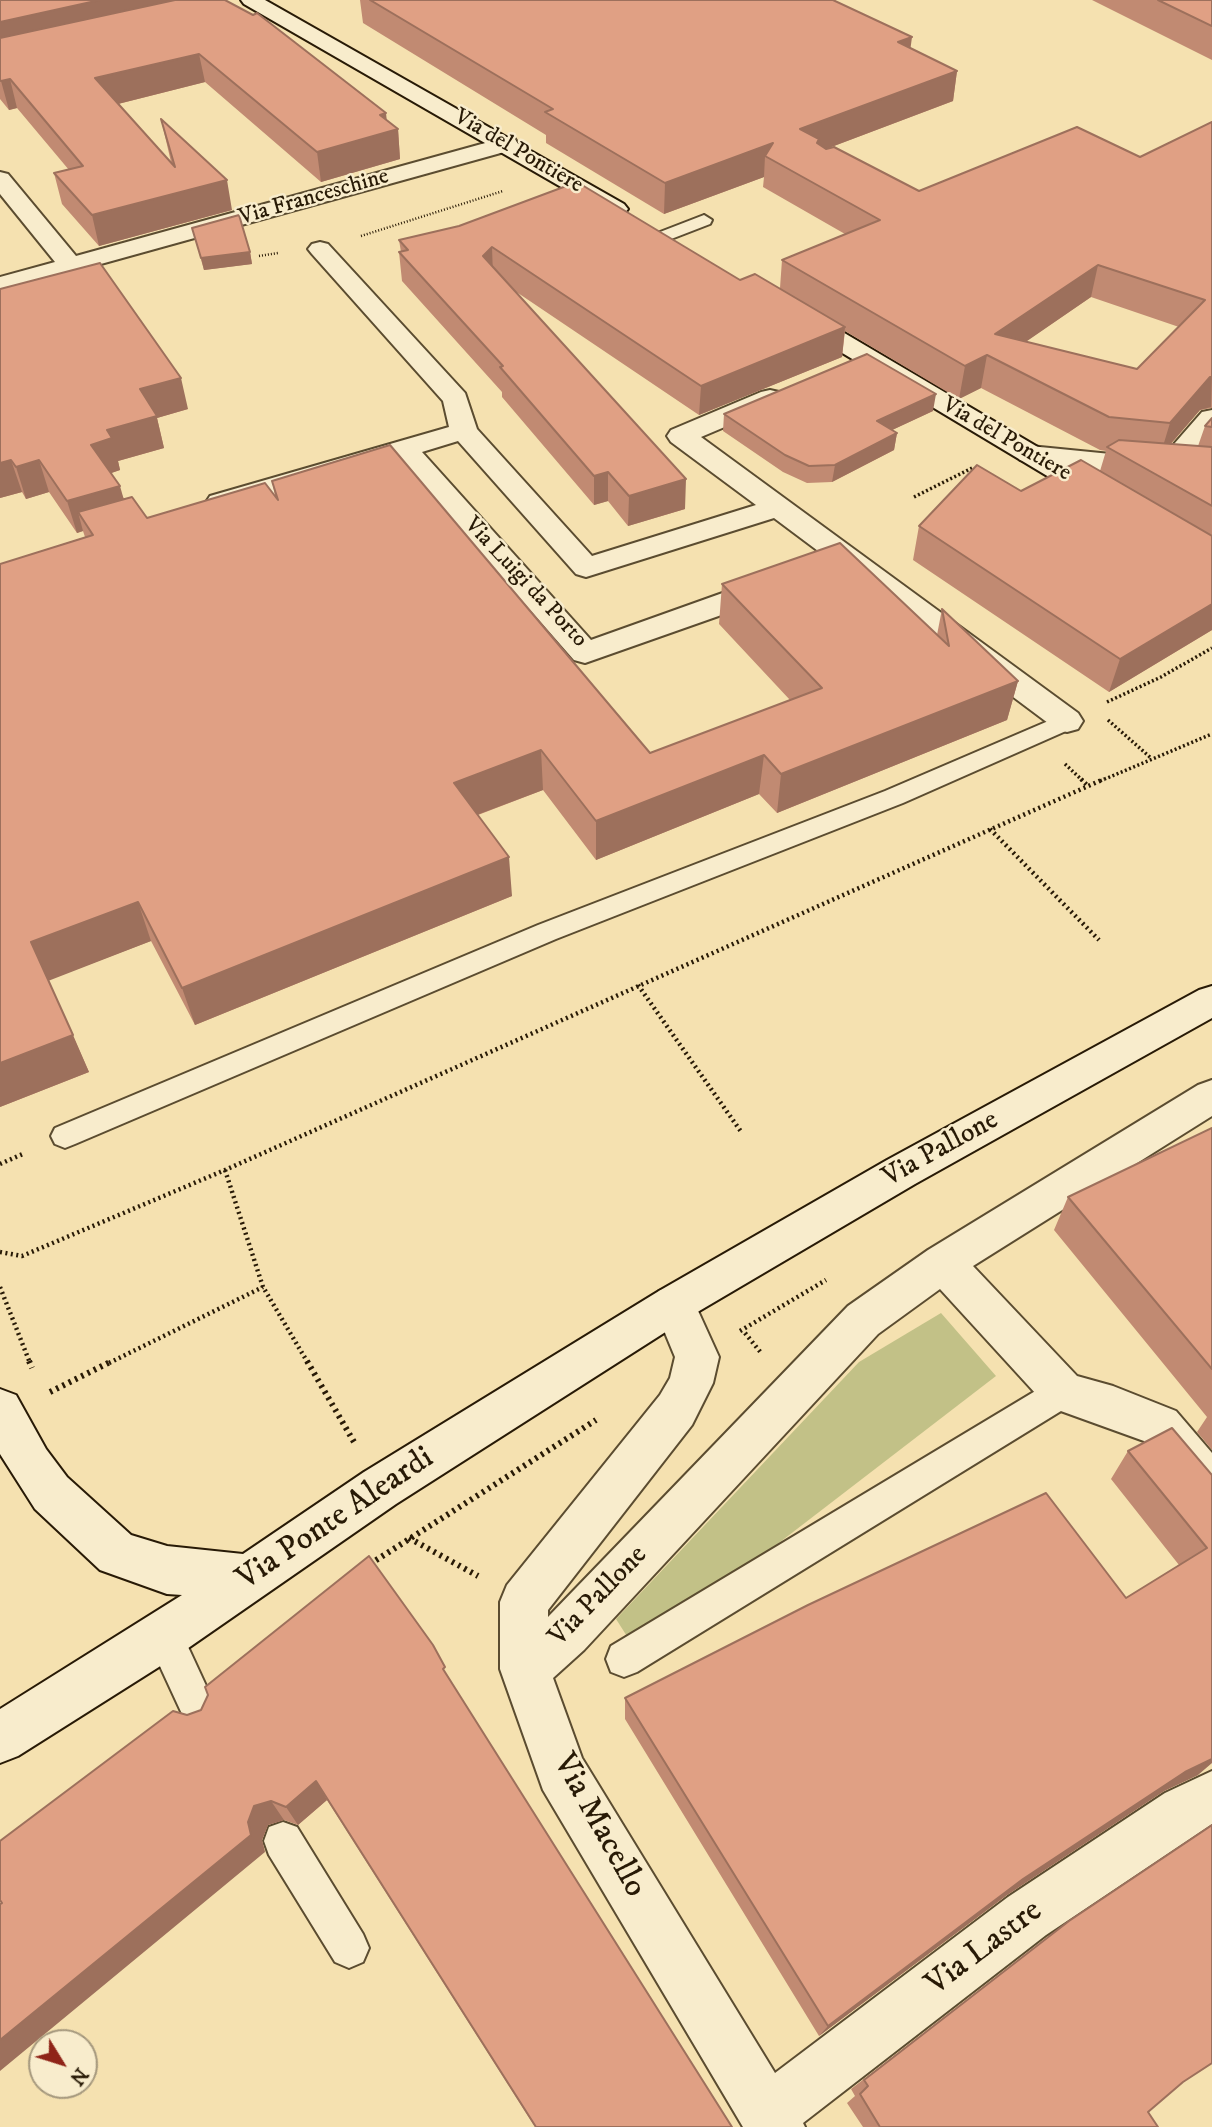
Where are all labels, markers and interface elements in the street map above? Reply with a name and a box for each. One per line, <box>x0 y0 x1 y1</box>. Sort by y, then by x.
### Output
street label: Via del Pontiere <box>448 104 588 200</box>
street label: Via Franceschine <box>236 163 392 233</box>
street label: Via del Pontiere <box>936 392 1076 488</box>
street label: Via Luigi da Porto <box>458 512 592 654</box>
street label: Via Pallone <box>877 1104 1005 1196</box>
street label: Via Ponte Aleardi <box>230 1440 442 1600</box>
street label: Via Pallone <box>543 1540 655 1654</box>
street label: Via Macello <box>542 1747 654 1905</box>
street label: Via Lastre <box>919 1892 1051 2006</box>
north arrow <box>28 2029 98 2099</box>
text: N <box>65 2063 92 2089</box>

